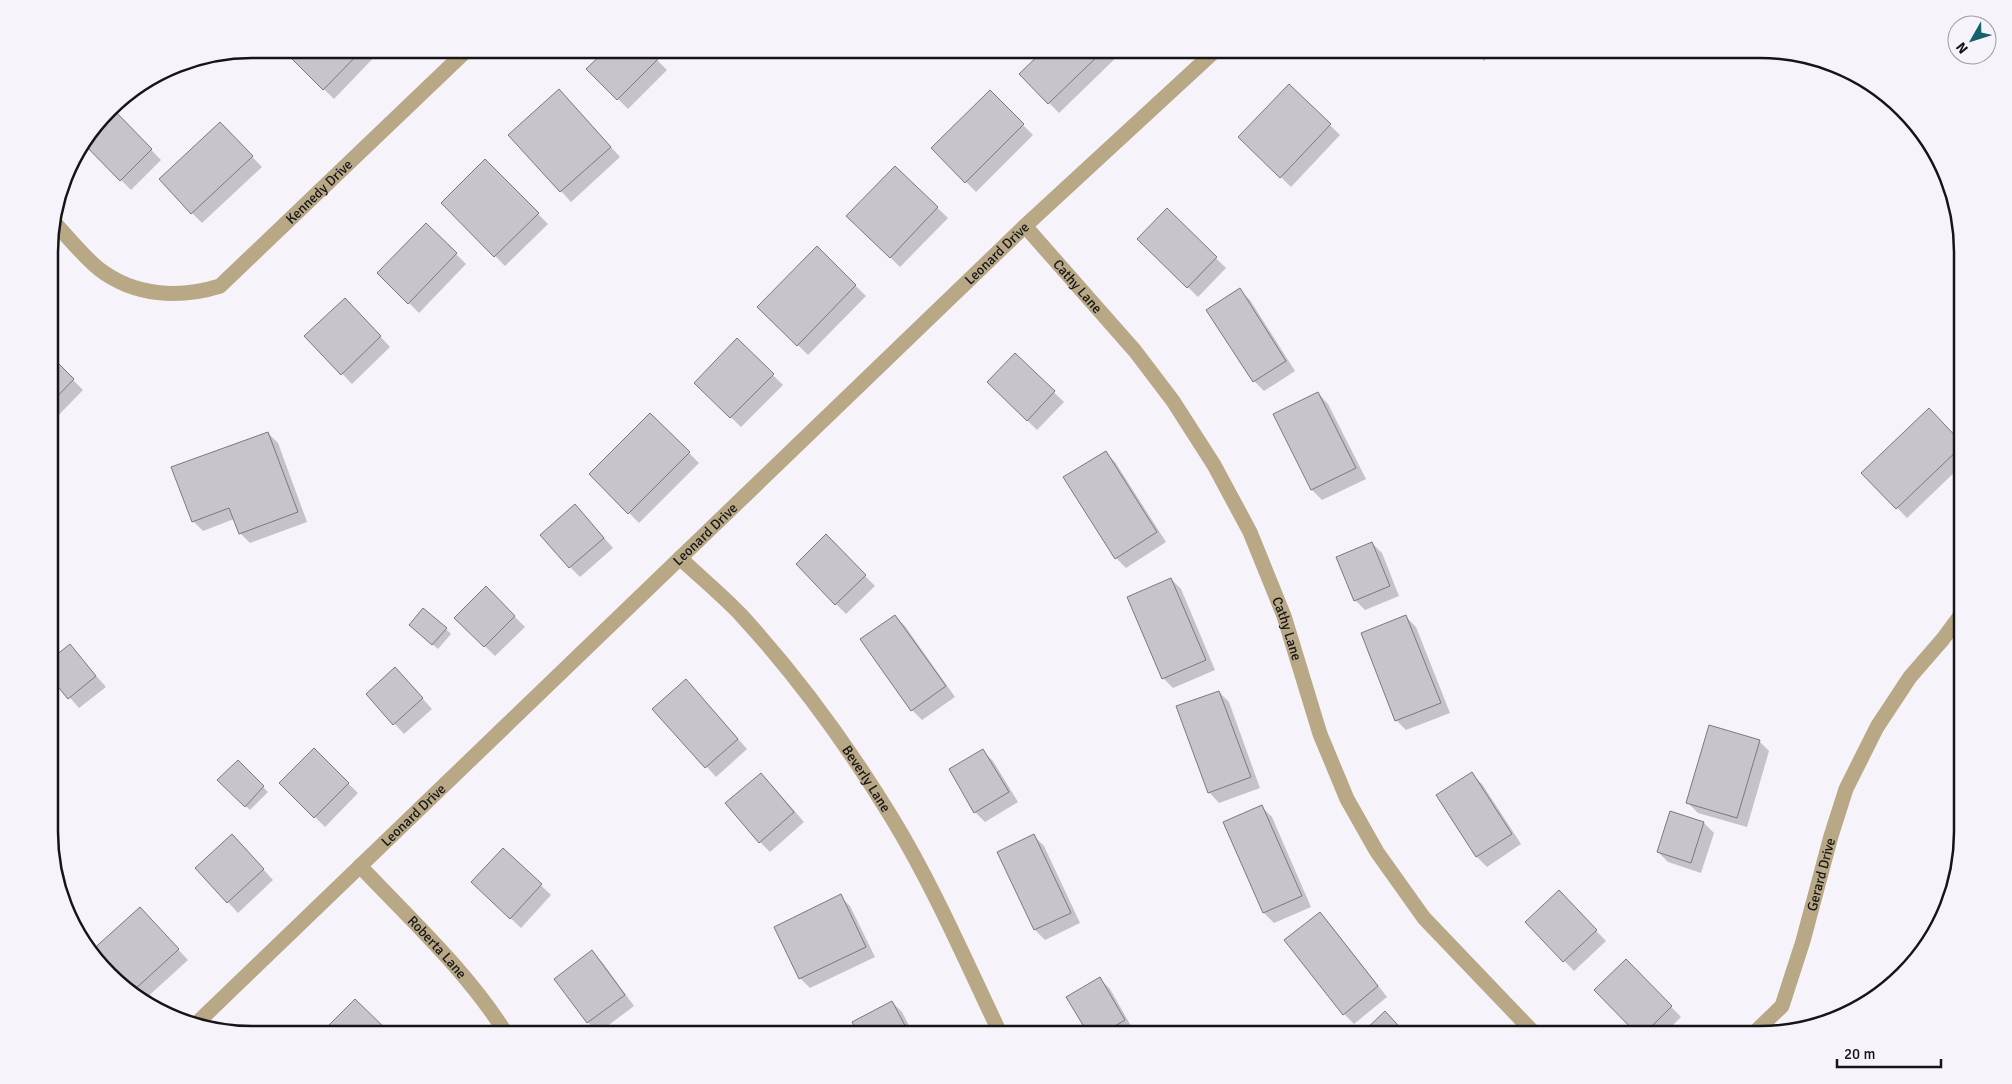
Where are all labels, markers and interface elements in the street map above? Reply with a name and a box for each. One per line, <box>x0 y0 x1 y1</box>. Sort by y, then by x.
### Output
north arrow <box>1947 15 1997 65</box>
text: N <box>1953 39 1972 57</box>
street label: Kennedy Drive <box>282 156 356 228</box>
street label: Leonard Drive <box>961 219 1033 288</box>
street label: Cathy Lane <box>1049 256 1106 317</box>
street label: Leonard Drive <box>670 500 741 569</box>
street label: Cathy Lane <box>1268 594 1305 663</box>
street label: Beverly Lane <box>838 742 894 815</box>
street label: Leonard Drive <box>378 780 449 850</box>
street label: Gerard Drive <box>1803 836 1839 913</box>
street label: Roberta Lane <box>404 912 470 982</box>
scale bar <box>1837 1036 1941 1068</box>
text: 20 m <box>1844 1045 1875 1063</box>

